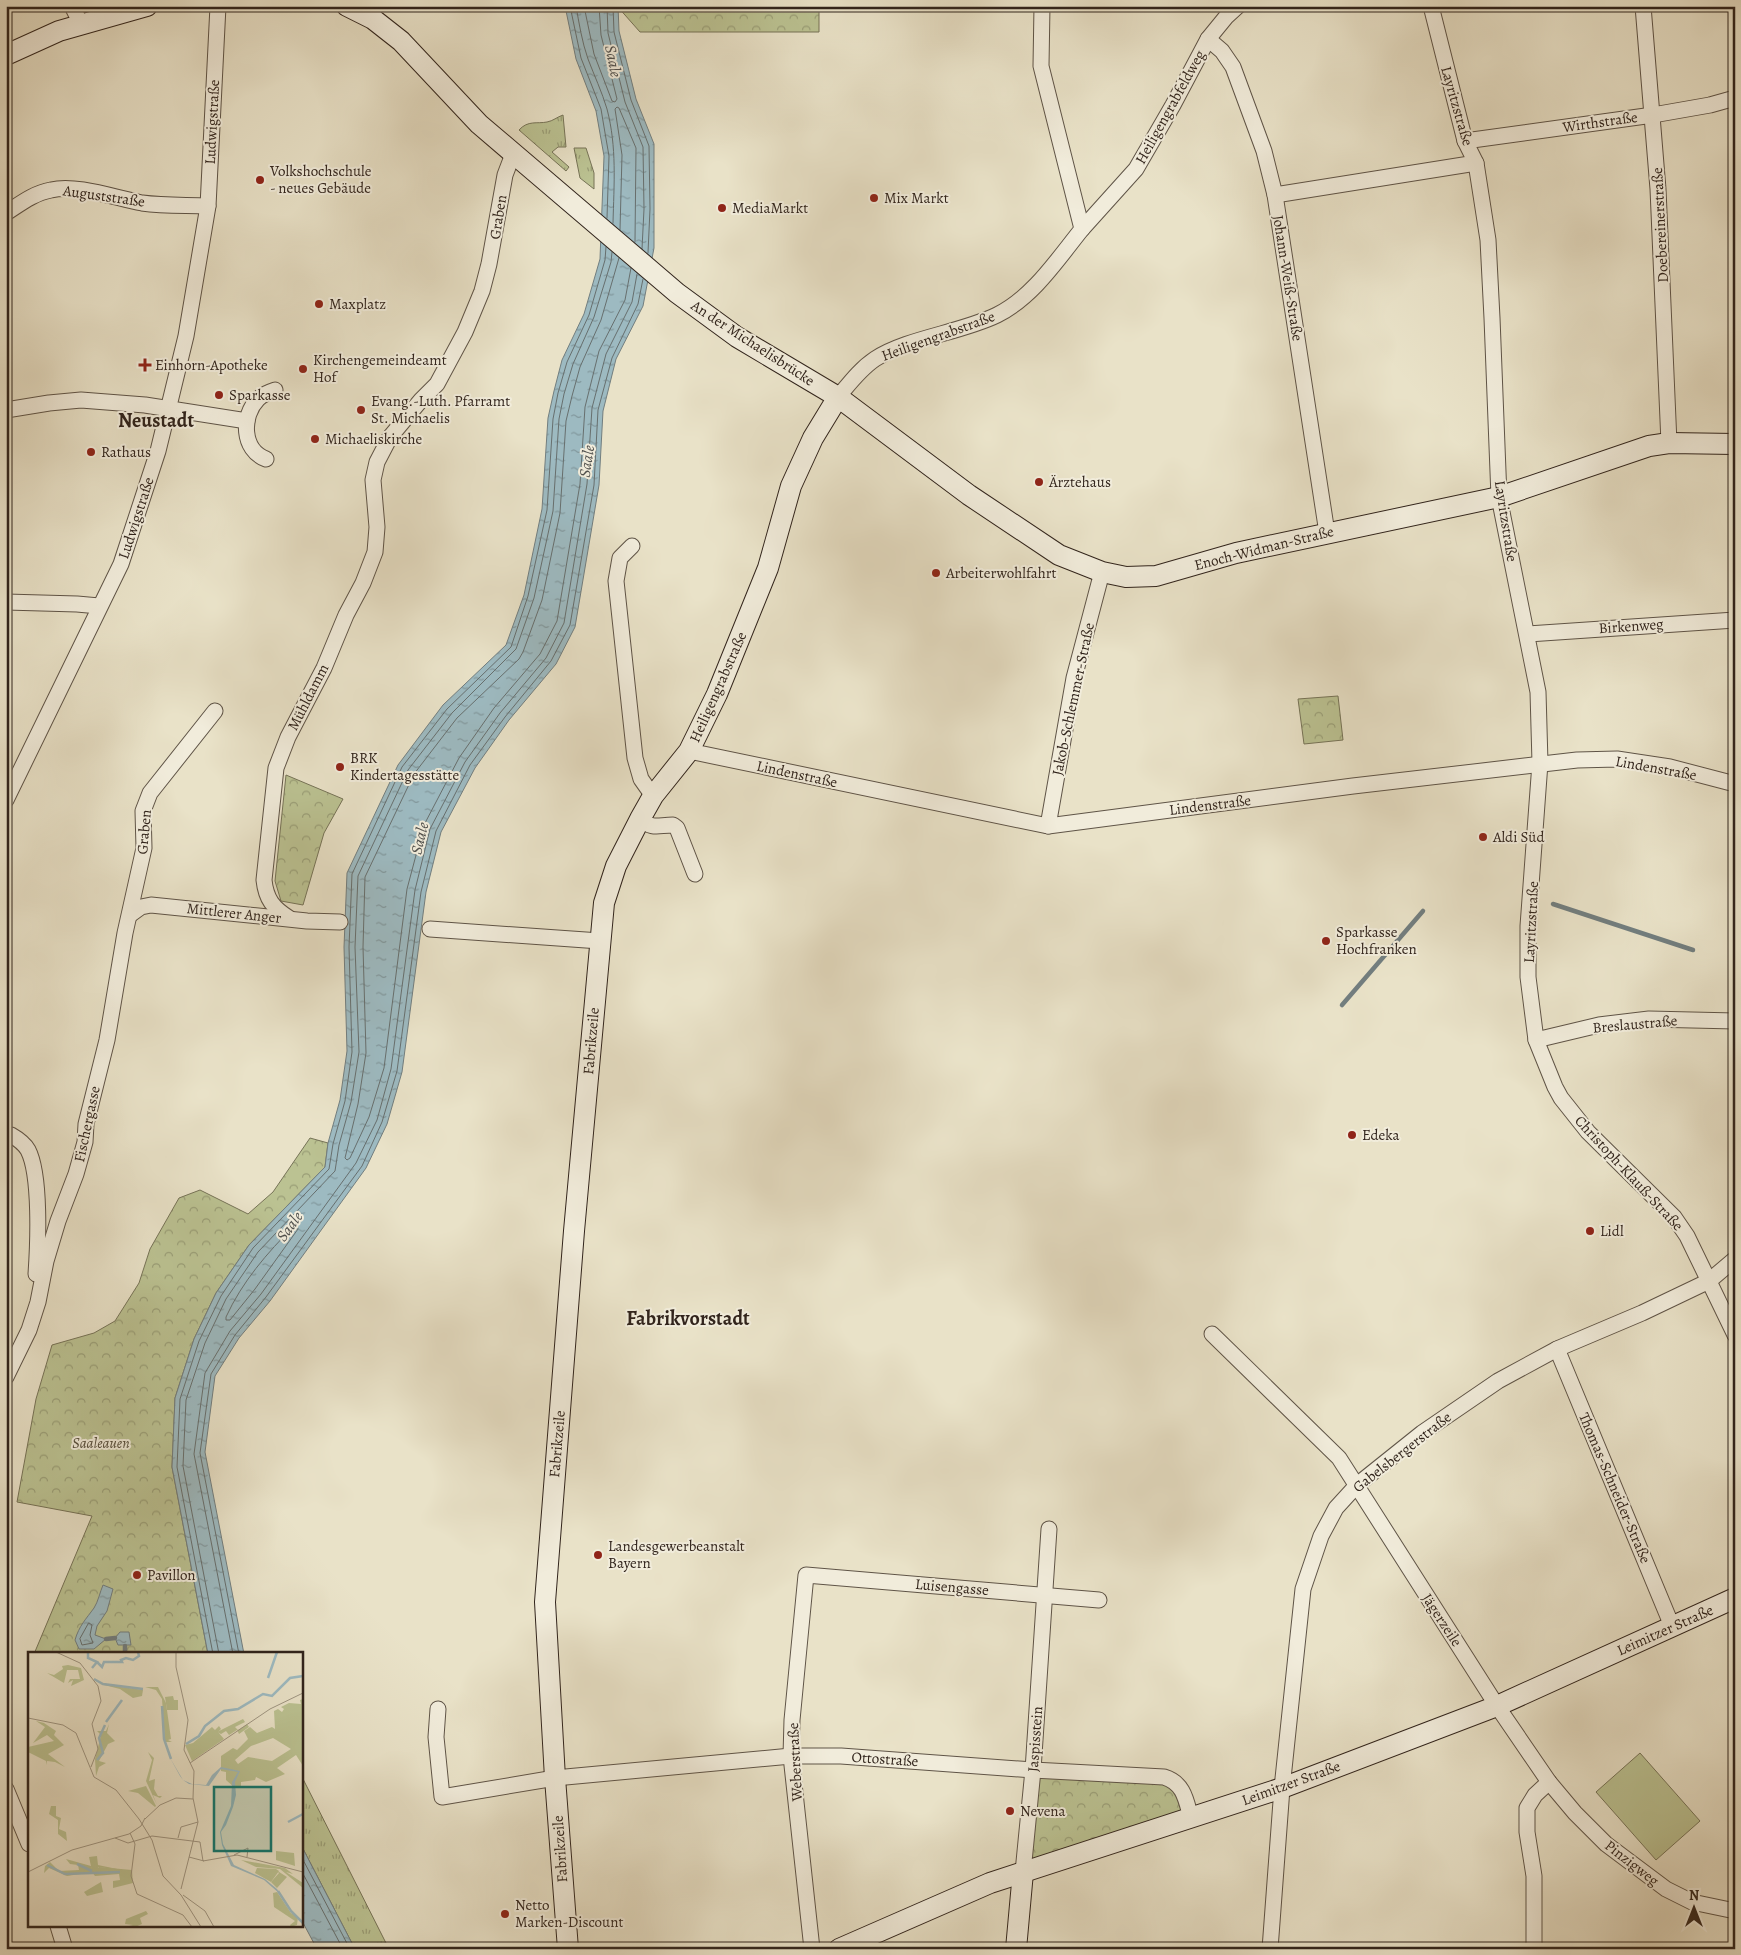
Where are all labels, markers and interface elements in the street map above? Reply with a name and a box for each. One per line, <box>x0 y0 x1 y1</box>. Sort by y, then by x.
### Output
water label: Saale <box>599 43 627 79</box>
street label: Heiligengrabfeldweg <box>1130 46 1210 168</box>
street label: Layritzstraße <box>1436 64 1478 148</box>
street label: Ludwigstraße <box>200 79 224 165</box>
street label: Wirthstraße <box>1560 107 1639 137</box>
place label: Volkshochschule - neues Gebäude <box>269 161 372 198</box>
street label: Doebereinerstraße <box>1647 167 1673 283</box>
marker: Volkshochschule - neues Gebäude <box>254 174 266 186</box>
street label: Auguststraße <box>61 180 146 212</box>
place label: Mix Markt <box>884 188 949 208</box>
marker: Mix Markt <box>868 192 880 204</box>
street label: Graben <box>485 193 511 241</box>
place label: MediaMarkt <box>732 198 808 218</box>
marker: MediaMarkt <box>716 202 728 214</box>
street label: Johann-Weiß-Straße <box>1268 214 1308 343</box>
place label: Maxplatz <box>329 294 386 314</box>
street label: An der Michaelisbrücke <box>686 295 819 391</box>
marker: Maxplatz <box>313 298 325 310</box>
street label: Heiligengrabstraße <box>879 306 998 366</box>
place label: Kirchengemeindeamt Hof <box>313 350 447 387</box>
place label: Einhorn-Apotheke <box>155 355 268 375</box>
marker: Einhorn-Apotheke <box>139 359 151 371</box>
marker: Kirchengemeindeamt Hof <box>297 363 309 375</box>
place label: Sparkasse <box>229 385 291 405</box>
marker: Sparkasse <box>213 389 225 401</box>
place label: Evang.-Luth. Pfarramt St. Michaelis <box>371 391 510 428</box>
marker: Evang.-Luth. Pfarramt St. Michaelis <box>355 404 367 416</box>
district label: Neustadt <box>118 407 194 434</box>
place label: Michaeliskirche <box>325 429 422 449</box>
marker: Michaeliskirche <box>309 433 321 445</box>
place label: Rathaus <box>101 442 151 462</box>
water label: Saale <box>574 443 600 479</box>
marker: Rathaus <box>85 446 97 458</box>
place label: Ärztehaus <box>1048 472 1111 492</box>
street label: Ludwigstraße <box>113 474 159 562</box>
marker: Ärztehaus <box>1033 476 1045 488</box>
street label: Layritzstraße <box>1490 479 1522 563</box>
street label: Enoch-Widman-Straße <box>1192 521 1336 575</box>
place label: Arbeiterwohlfahrt <box>945 563 1056 583</box>
marker: Arbeiterwohlfahrt <box>930 567 942 579</box>
street label: Birkenweg <box>1598 614 1665 638</box>
street label: Jakob-Schlemmer-Straße <box>1047 621 1099 777</box>
street label: Heiligengrabstraße <box>685 628 751 746</box>
street label: Mühldamm <box>283 660 334 734</box>
place label: BRK Kindertagesstätte <box>350 748 459 785</box>
street label: Lindenstraße <box>1614 751 1698 785</box>
street label: Lindenstraße <box>755 756 840 792</box>
marker: BRK Kindertagesstätte <box>334 761 346 773</box>
street label: Lindenstraße <box>1168 790 1252 820</box>
street label: Graben <box>132 809 156 855</box>
water label: Saale <box>405 820 435 857</box>
place label: Aldi Süd <box>1492 827 1545 847</box>
marker: Aldi Süd <box>1477 831 1489 843</box>
street label: Layritzstraße <box>1519 880 1543 963</box>
street label: Mittlerer Anger <box>186 898 282 928</box>
place label: Sparkasse Hochfranken <box>1336 922 1417 959</box>
marker: Sparkasse Hochfranken <box>1320 935 1332 947</box>
street label: Fabrikzeile <box>578 1006 604 1075</box>
street label: Breslaustraße <box>1592 1010 1679 1038</box>
street label: Fischergasse <box>69 1084 105 1164</box>
street label: Christoph-Klauß-Straße <box>1570 1111 1688 1235</box>
place label: Edeka <box>1362 1125 1399 1145</box>
marker: Edeka <box>1346 1129 1358 1141</box>
water label: Saale <box>271 1207 308 1246</box>
place label: Lidl <box>1600 1221 1624 1241</box>
marker: Lidl <box>1584 1225 1596 1237</box>
district label: Fabrikvorstadt <box>626 1305 750 1332</box>
street label: Gabelsbergerstraße <box>1349 1407 1456 1497</box>
street label: Fabrikzeile <box>544 1409 570 1478</box>
street label: Thomas-Schneider-Straße <box>1574 1410 1656 1567</box>
park label: Saaleauen <box>72 1433 130 1453</box>
place label: Landesgewerbeanstalt Bayern <box>608 1536 745 1573</box>
marker: Landesgewerbeanstalt Bayern <box>592 1549 604 1561</box>
place label: Pavillon <box>147 1565 196 1585</box>
marker: Pavillon <box>131 1569 143 1581</box>
street label: Luisengasse <box>914 1574 990 1600</box>
street label: Jägerzeile <box>1417 1590 1467 1651</box>
street label: Leimitzer Straße <box>1614 1600 1717 1660</box>
inset map <box>28 1652 302 1928</box>
street label: Jaspisstein <box>1023 1705 1047 1773</box>
street label: Weberstraße <box>783 1722 807 1803</box>
street label: Ottostraße <box>851 1747 919 1771</box>
street label: Leimitzer Straße <box>1239 1756 1343 1810</box>
place label: Nevena <box>1020 1801 1066 1821</box>
marker: Nevena <box>1004 1805 1016 1817</box>
street label: Fabrikzeile <box>548 1814 572 1883</box>
street label: Pinzigweg <box>1601 1836 1664 1891</box>
north arrow <box>1668 1882 1718 1932</box>
text: N <box>1689 1886 1699 1905</box>
place label: Netto Marken-Discount <box>515 1895 623 1932</box>
marker: Netto Marken-Discount <box>499 1908 511 1920</box>

